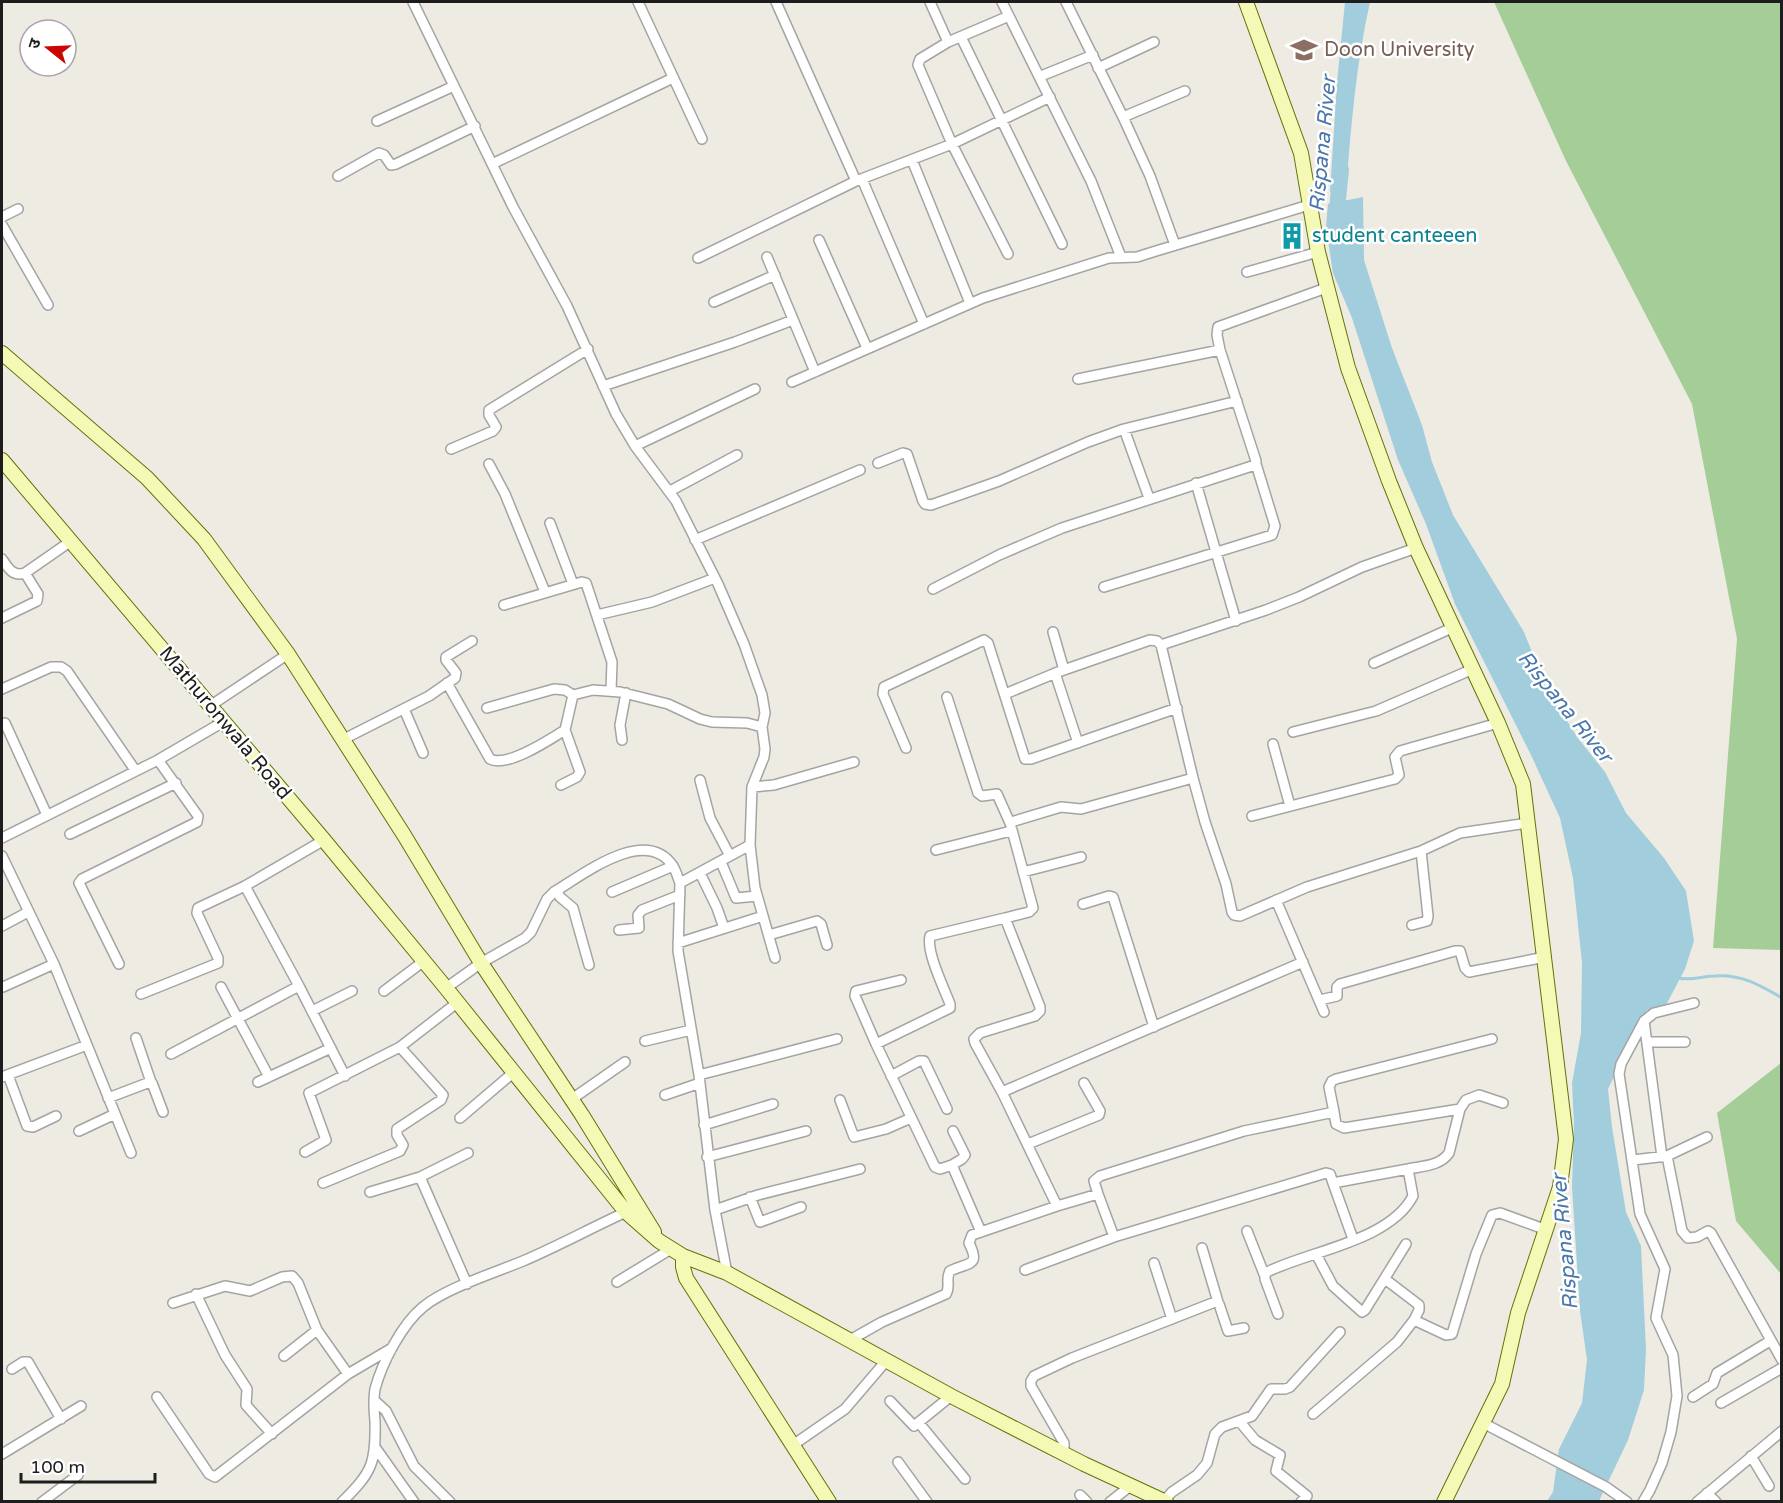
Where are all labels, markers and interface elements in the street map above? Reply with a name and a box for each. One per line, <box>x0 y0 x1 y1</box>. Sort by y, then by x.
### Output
north arrow <box>18 18 78 78</box>
school or university icon: Doon University <box>1289 35 1319 65</box>
text: उ <box>24 36 46 51</box>
place label: Doon University <box>1324 38 1475 62</box>
water label: Rispana River <box>1305 72 1342 213</box>
building icon: student canteeen <box>1277 221 1307 251</box>
place label: student canteeen <box>1312 224 1478 248</box>
street label: Mathuronwala Road <box>154 642 296 804</box>
water label: Rispana River <box>1512 646 1620 770</box>
water label: Rispana River <box>1546 1170 1583 1311</box>
scale bar <box>21 1446 154 1484</box>
text: 100 m <box>30 1456 85 1478</box>

